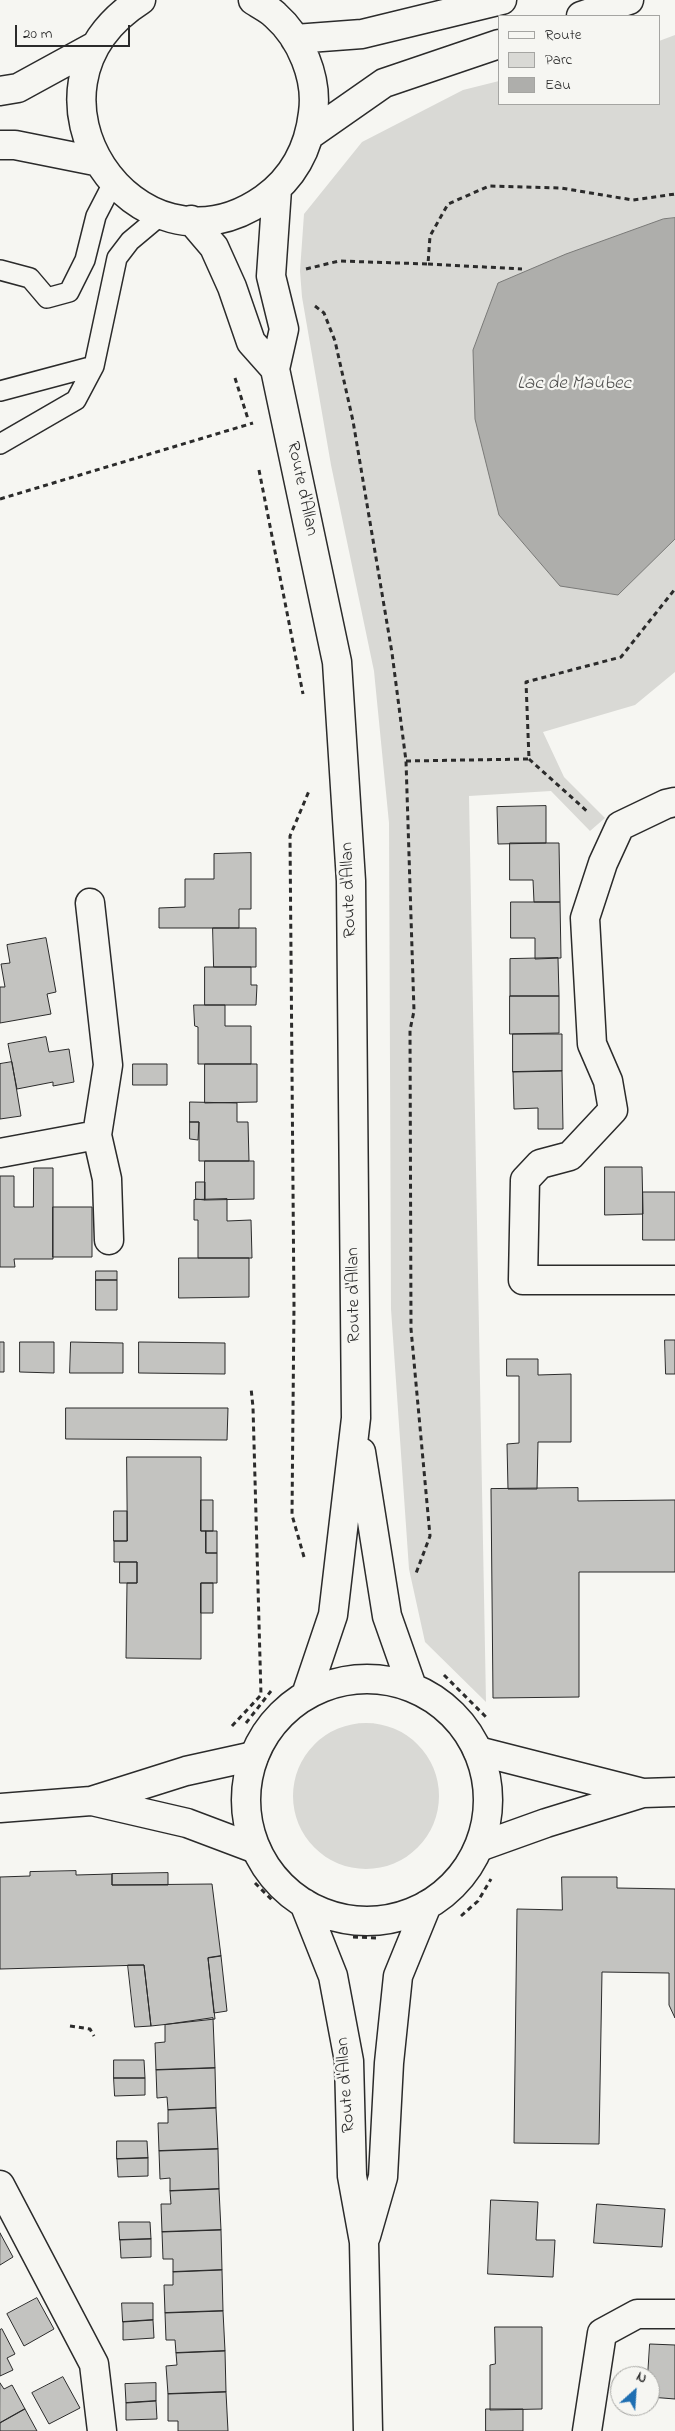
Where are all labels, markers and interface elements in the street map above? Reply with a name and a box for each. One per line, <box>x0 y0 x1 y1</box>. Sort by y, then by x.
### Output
scale bar <box>18 15 132 47</box>
legend <box>498 15 660 105</box>
text: 20 m <box>23 23 52 45</box>
text: Route <box>545 24 581 46</box>
text: Parc <box>545 49 572 71</box>
text: Eau <box>545 74 571 96</box>
water label: Lac de Maubec <box>517 374 631 396</box>
street label: Route d'Allan <box>280 440 322 538</box>
street label: Route d'Allan <box>338 842 362 938</box>
street label: Route d'Allan <box>343 1247 367 1343</box>
street label: Route d'Allan <box>333 2036 361 2134</box>
north arrow <box>610 2366 660 2416</box>
text: N <box>632 2366 650 2389</box>

